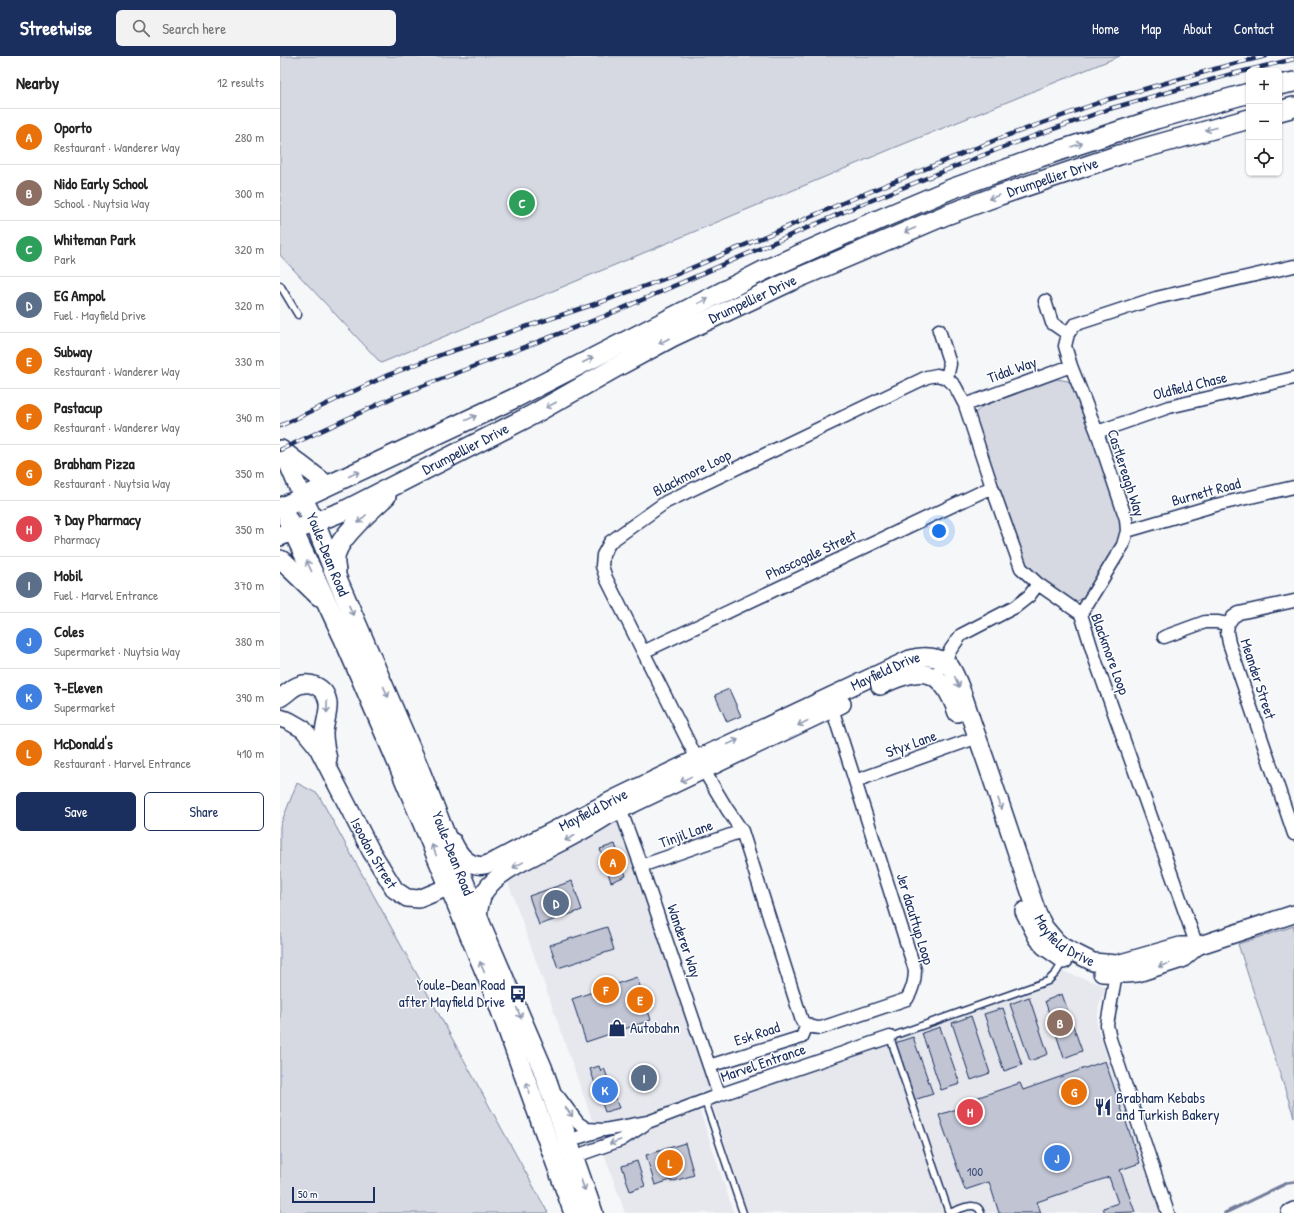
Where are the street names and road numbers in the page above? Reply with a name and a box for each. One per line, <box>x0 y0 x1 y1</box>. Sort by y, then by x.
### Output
street label: Drumpellier Drive <box>1004 152 1101 202</box>
street label: Drumpellier Drive <box>705 269 799 328</box>
street label: Tidal Way <box>984 351 1039 388</box>
street label: Oldfield Chase <box>1151 366 1229 405</box>
street label: Drumpellier Drive <box>418 418 512 480</box>
street label: Castlereagh Way <box>1103 427 1150 519</box>
street label: Blackmore Loop <box>649 444 735 501</box>
street label: Burnett Road <box>1169 472 1243 511</box>
street label: Youle-Dean Road <box>301 509 355 600</box>
street label: Phascogale Street <box>762 524 860 585</box>
street label: Blackmore Loop <box>1086 610 1135 698</box>
street label: Meander Street <box>1236 636 1282 723</box>
street label: Mayfield Drive <box>847 646 921 695</box>
street label: Styx Lane <box>882 725 939 762</box>
street label: Mayfield Drive <box>555 783 631 836</box>
street label: Youle-Dean Road <box>427 808 479 898</box>
street label: Isoodon Street <box>346 814 403 893</box>
street label: Tinjil Lane <box>656 814 716 853</box>
street label: Jer dacuttup Loop <box>892 871 940 968</box>
street label: Wanderer Way <box>662 901 707 980</box>
street label: Mayfield Drive <box>1030 910 1099 971</box>
street label: Esk Road <box>731 1016 782 1051</box>
street label: Marvel Entrance <box>717 1038 808 1087</box>

